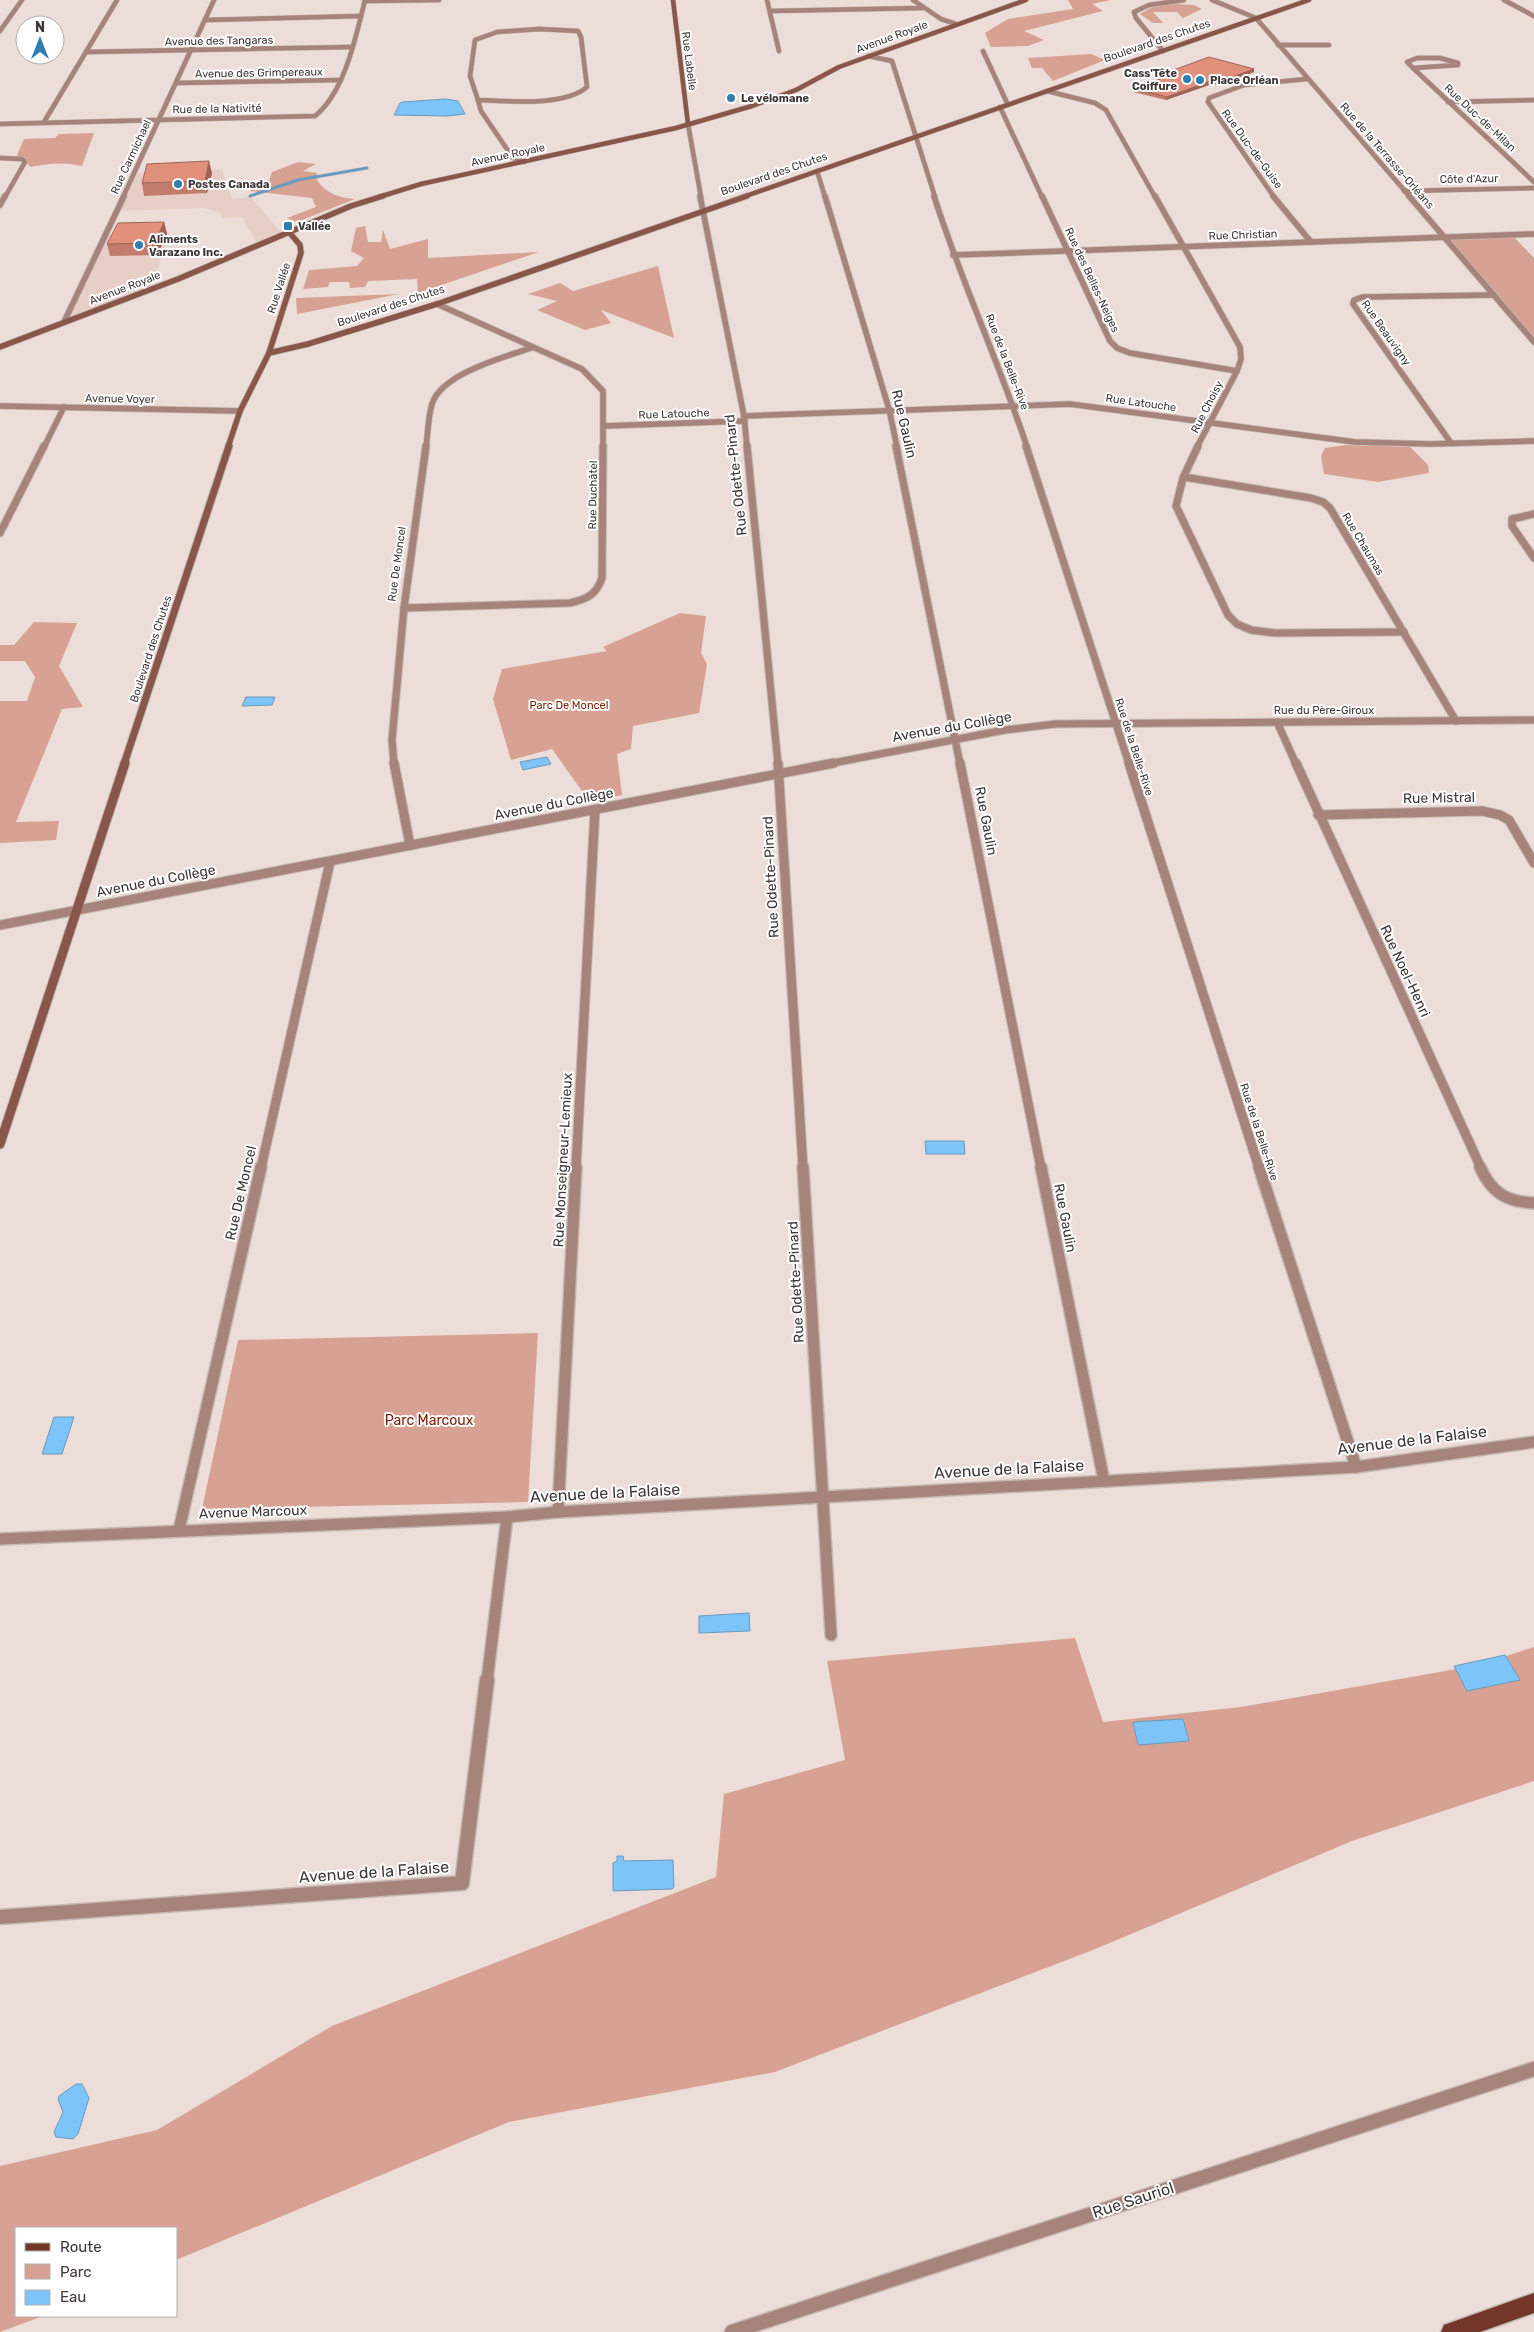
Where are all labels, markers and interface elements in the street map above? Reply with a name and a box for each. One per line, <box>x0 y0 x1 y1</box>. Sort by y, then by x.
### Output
north arrow <box>15 15 65 65</box>
street label: Boulevard des Chutes <box>1102 17 1212 65</box>
street label: Avenue Royale <box>854 18 930 56</box>
text: N <box>35 19 45 36</box>
street label: Rue Labelle <box>679 31 699 91</box>
street label: Avenue des Tangaras <box>165 34 274 48</box>
street label: Avenue des Grimpereaux <box>195 65 323 81</box>
place label: Cass'Tête Coiffure <box>1124 67 1177 93</box>
marker: Cass'Tête Coiffure <box>1181 73 1193 85</box>
marker: Place Orléan <box>1194 74 1206 86</box>
place label: Place Orléan <box>1210 74 1279 87</box>
street label: Rue Duc-de-Milan <box>1442 82 1518 154</box>
marker: Le vélomane <box>725 92 737 104</box>
place label: Le vélomane <box>741 92 809 105</box>
street label: Rue de la Terrasse-Orléans <box>1337 100 1437 212</box>
street label: Rue de la Nativité <box>172 102 262 116</box>
street label: Rue Duc-de-Guise <box>1219 107 1285 191</box>
street label: Rue Carmichael <box>108 118 154 196</box>
street label: Avenue Royale <box>470 141 546 169</box>
street label: Boulevard des Chutes <box>719 150 829 198</box>
street label: Côte d'Azur <box>1440 172 1499 186</box>
marker: Postes Canada <box>172 178 184 190</box>
place label: Postes Canada <box>188 178 269 191</box>
marker: Vallée <box>282 220 294 232</box>
place label: Vallée <box>298 220 331 233</box>
street label: Rue des Belles-Neiges <box>1062 225 1122 335</box>
street label: Rue Christian <box>1208 227 1278 243</box>
place label: Aliments Varazano Inc. <box>149 233 223 259</box>
marker: Aliments Varazano Inc. <box>133 239 145 251</box>
street label: Rue Vallée <box>265 261 293 315</box>
street label: Avenue Royale <box>88 268 162 308</box>
street label: Boulevard des Chutes <box>336 282 447 329</box>
street label: Rue Beauvigny <box>1359 298 1413 368</box>
street label: Rue de la Belle-Rive <box>983 312 1031 412</box>
street label: Rue Choisy <box>1188 379 1226 435</box>
street label: Rue Gaulin <box>888 388 920 460</box>
street label: Avenue Voyer <box>85 392 156 406</box>
street label: Rue Latouche <box>1105 392 1177 414</box>
street label: Rue Latouche <box>638 406 710 422</box>
street label: Rue Odette-Pinard <box>721 413 751 537</box>
street label: Rue Duchâtel <box>586 460 600 530</box>
street label: Rue Chaumas <box>1339 510 1387 578</box>
street label: Rue De Moncel <box>385 526 409 602</box>
street label: Boulevard des Chutes <box>128 593 175 704</box>
street label: Rue de la Belle-Rive <box>1112 697 1156 797</box>
park label: Parc De Moncel <box>530 699 608 712</box>
street label: Rue du Père-Giroux <box>1274 704 1374 717</box>
street label: Avenue du Collège <box>891 708 1013 746</box>
street label: Avenue du Collège <box>493 784 615 824</box>
street label: Rue Gaulin <box>971 785 1001 857</box>
street label: Rue Mistral <box>1403 789 1475 807</box>
street label: Rue Odette-Pinard <box>759 816 783 938</box>
street label: Avenue du Collège <box>95 861 217 901</box>
street label: Rue Noel-Henri <box>1376 922 1434 1020</box>
street label: Rue Monseigneur-Lemieux <box>550 1072 576 1248</box>
street label: Rue de la Belle-Rive <box>1237 1082 1281 1182</box>
street label: Rue De Moncel <box>222 1144 260 1242</box>
street label: Rue Gaulin <box>1050 1182 1080 1254</box>
street label: Rue Odette-Pinard <box>784 1221 808 1343</box>
park label: Parc Marcoux <box>385 1412 474 1429</box>
street label: Avenue de la Falaise <box>1336 1421 1488 1459</box>
street label: Avenue de la Falaise <box>933 1456 1085 1482</box>
street label: Avenue de la Falaise <box>529 1480 681 1506</box>
street label: Avenue Marcoux <box>199 1502 308 1522</box>
street label: Avenue de la Falaise <box>298 1857 450 1887</box>
street label: Rue Sauriol <box>1090 2178 1176 2222</box>
legend <box>15 2227 178 2317</box>
text: Route <box>60 2238 102 2256</box>
text: Parc <box>60 2263 92 2281</box>
text: Eau <box>60 2288 86 2306</box>

